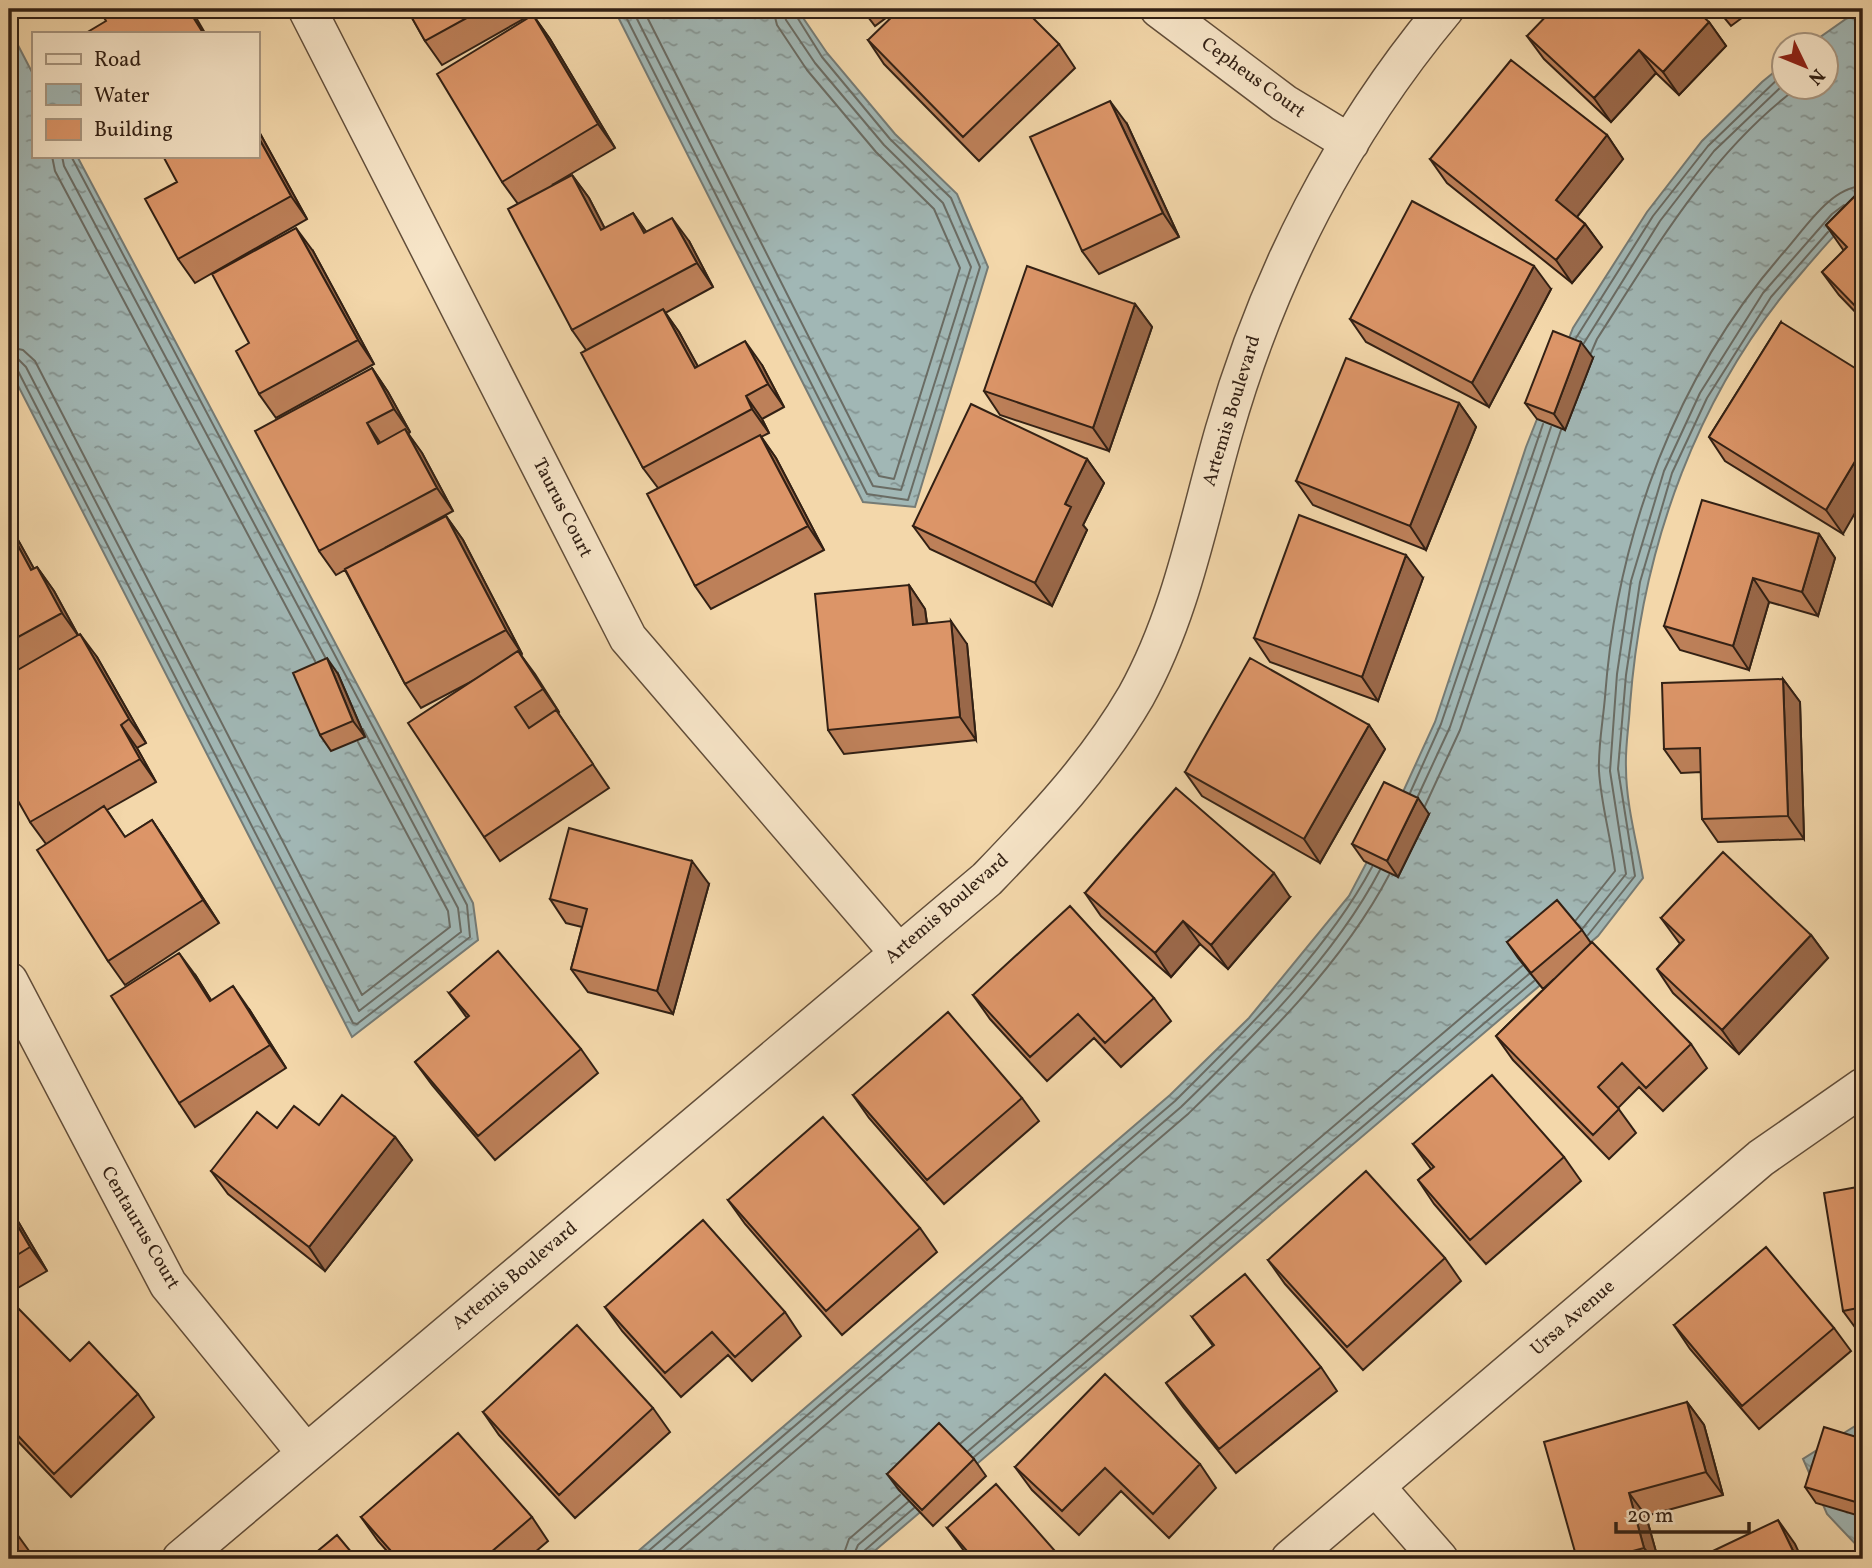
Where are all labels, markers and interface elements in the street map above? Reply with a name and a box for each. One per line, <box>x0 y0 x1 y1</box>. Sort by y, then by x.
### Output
street label: Cepheus Court <box>1196 31 1311 125</box>
legend <box>32 32 259 158</box>
north arrow <box>1770 32 1840 102</box>
text: Road <box>94 46 141 75</box>
text: N <box>1802 62 1830 90</box>
text: Water <box>94 82 150 111</box>
text: Building <box>94 116 173 145</box>
street label: Artemis Boulevard <box>1197 332 1267 490</box>
street label: Taurus Court <box>526 454 598 563</box>
street label: Artemis Boulevard <box>879 848 1015 970</box>
street label: Centaurus Court <box>94 1162 186 1295</box>
street label: Artemis Boulevard <box>447 1216 583 1336</box>
street label: Ursa Avenue <box>1525 1274 1621 1362</box>
scale bar <box>1616 1491 1750 1535</box>
text: 20 m <box>1627 1502 1673 1531</box>

